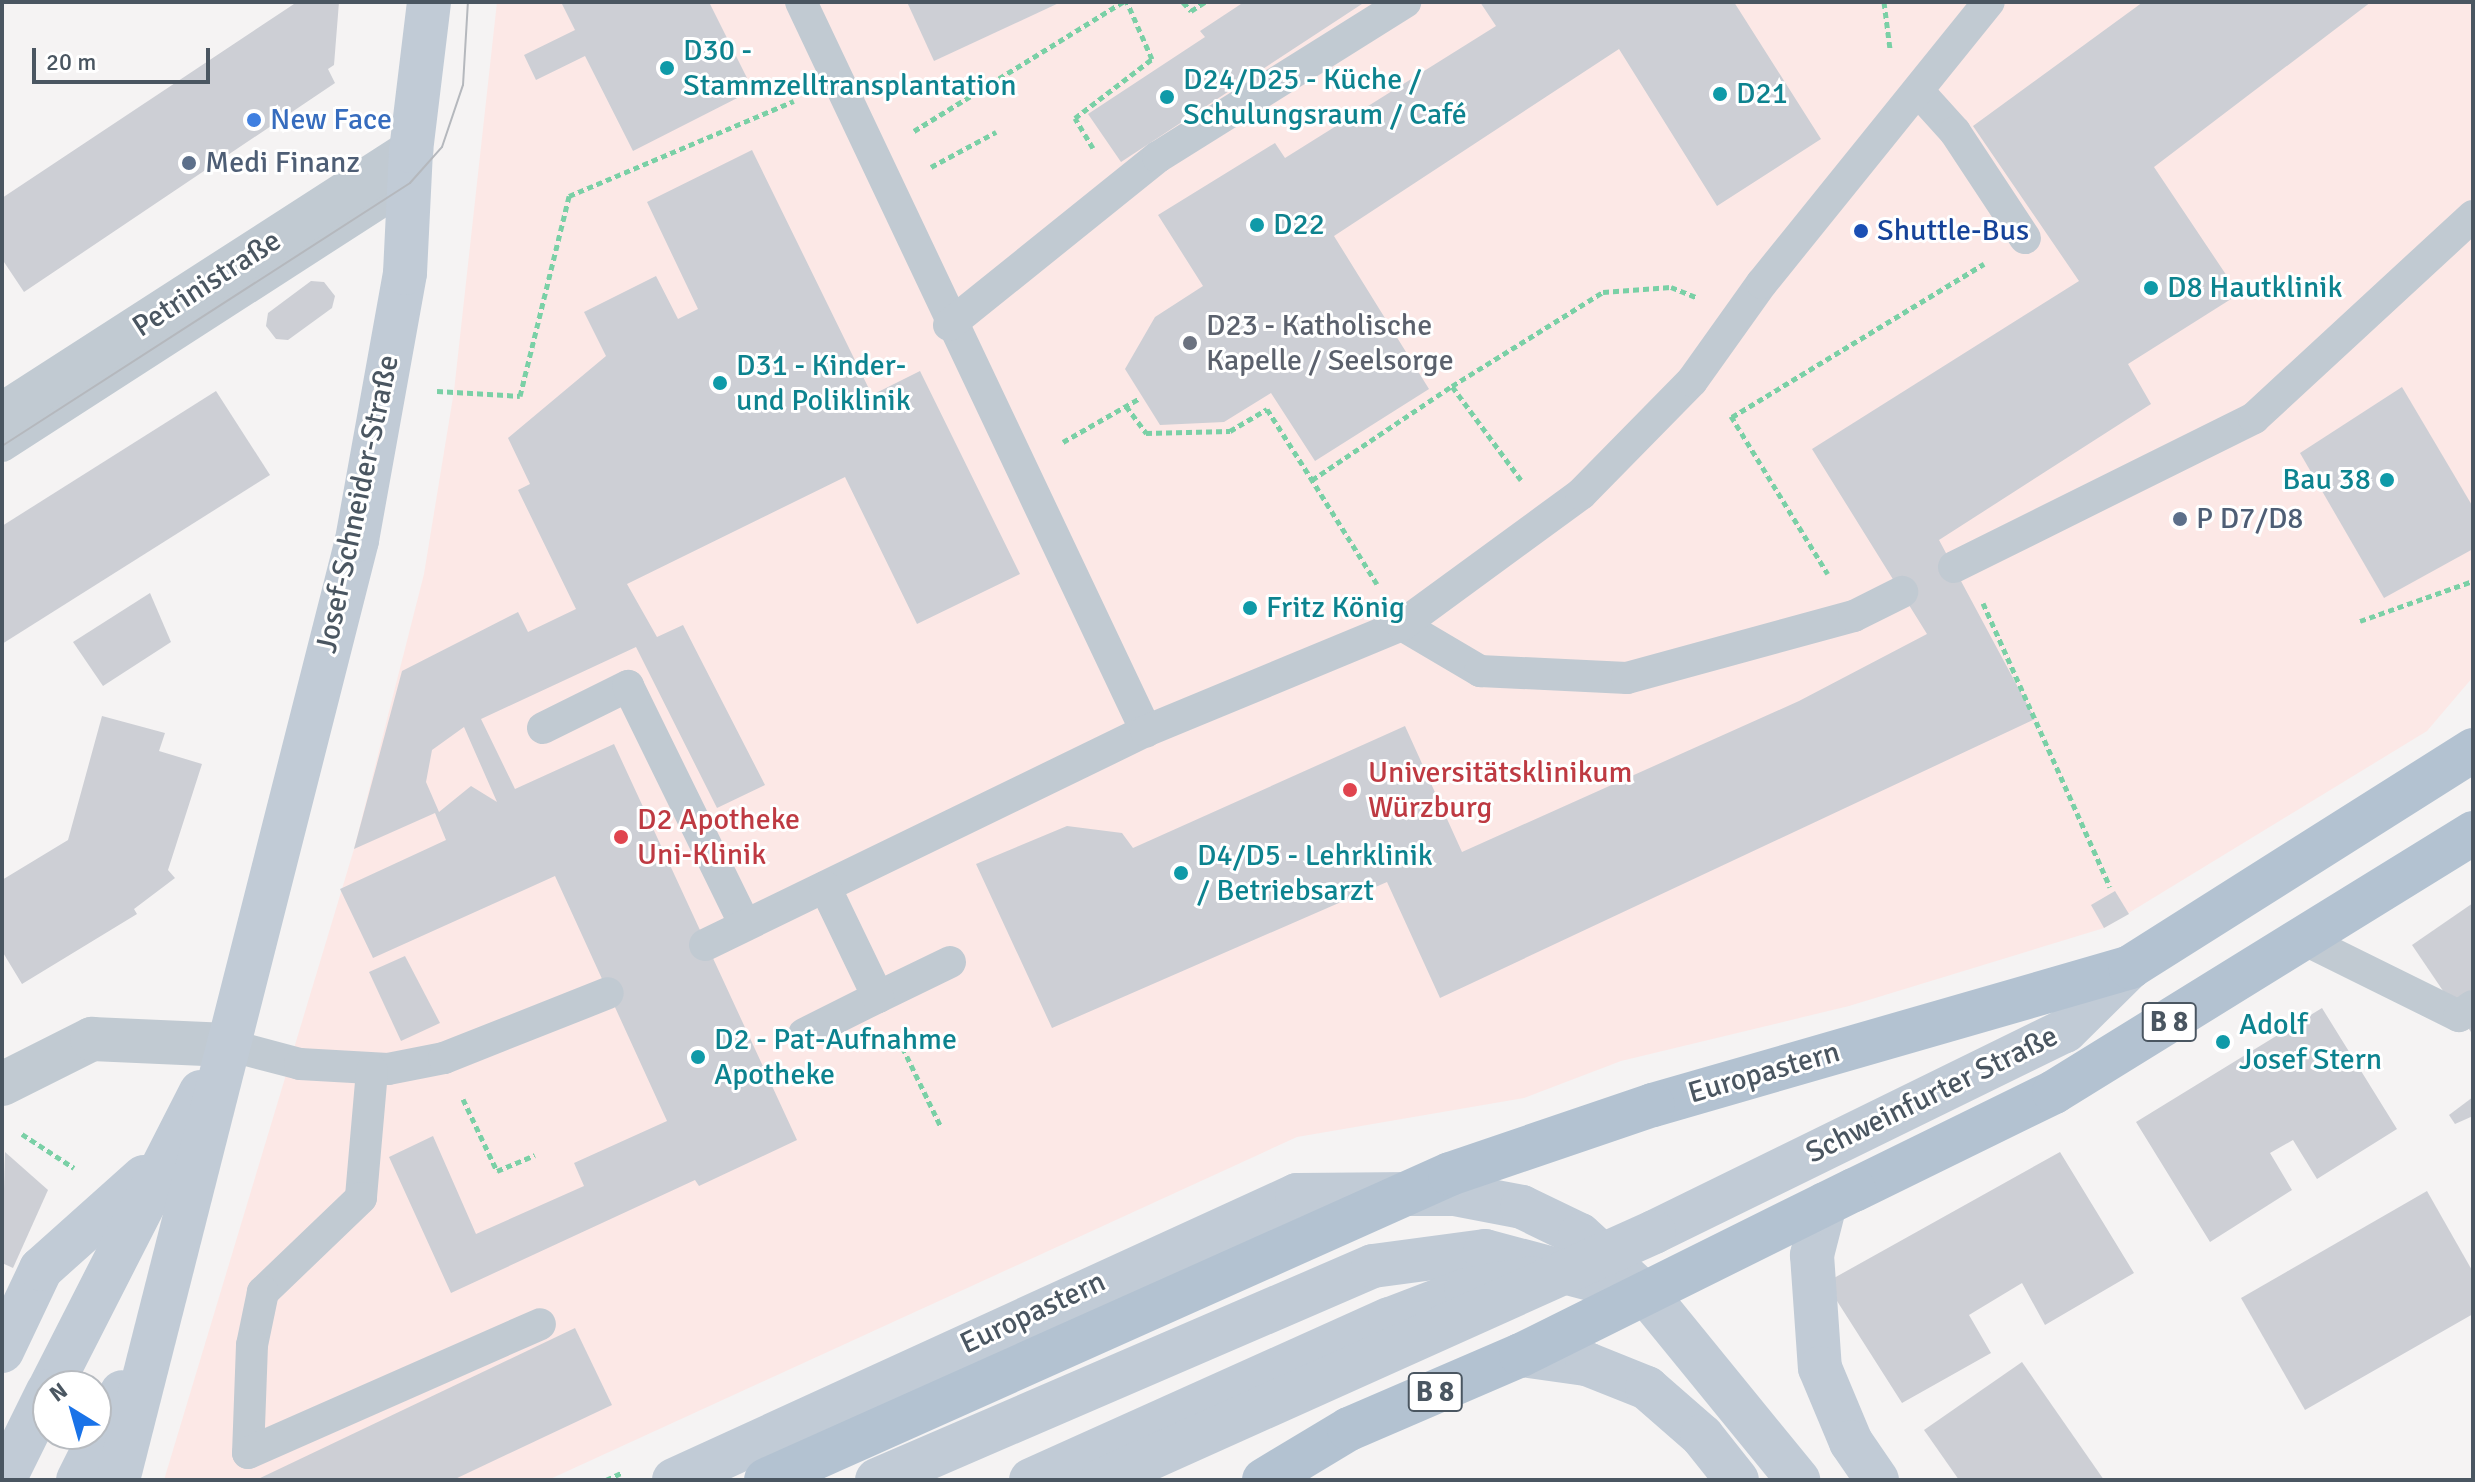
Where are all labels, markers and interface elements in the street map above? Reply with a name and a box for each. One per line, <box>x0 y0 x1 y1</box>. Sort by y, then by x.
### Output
scale bar <box>36 32 214 82</box>
place label: D30 - Stammzelltransplantation <box>683 33 1017 104</box>
text: 20 m <box>46 47 96 77</box>
marker: D30 - Stammzelltransplantation <box>658 59 676 77</box>
place label: D24/D25 - Küche / Schulungsraum / Café <box>1183 62 1467 132</box>
place label: D21 <box>1736 76 1788 112</box>
marker: D21 <box>1711 85 1729 103</box>
marker: D24/D25 - Küche / Schulungsraum / Café <box>1158 88 1176 106</box>
place label: New Face <box>270 102 392 138</box>
marker: New Face <box>245 111 263 129</box>
place label: Medi Finanz <box>205 145 360 181</box>
marker: Medi Finanz <box>180 154 198 172</box>
place label: D22 <box>1273 207 1325 243</box>
place label: Shuttle-Bus <box>1877 213 2029 249</box>
marker: D22 <box>1248 216 1266 234</box>
marker: Shuttle-Bus <box>1852 222 1870 240</box>
street label: Petrinistraße <box>126 223 288 345</box>
place label: D8 Hautklinik <box>2167 270 2343 306</box>
marker: D8 Hautklinik <box>2142 279 2160 297</box>
place label: D23 - Katholische Kapelle / Seelsorge <box>1206 308 1454 378</box>
marker: D23 - Katholische Kapelle / Seelsorge <box>1181 334 1199 352</box>
place label: D31 - Kinder- und Poliklinik <box>736 348 911 418</box>
street label: Josef-Schneider-Straße <box>309 352 407 656</box>
marker: D31 - Kinder- und Poliklinik <box>711 374 729 392</box>
place label: Bau 38 <box>2282 462 2371 498</box>
marker: Bau 38 <box>2378 471 2396 489</box>
place label: P D7/D8 <box>2196 501 2304 537</box>
marker: P D7/D8 <box>2171 510 2189 528</box>
place label: Fritz König <box>1266 590 1405 626</box>
marker: Fritz König <box>1241 599 1259 617</box>
place label: Universitätsklinikum Würzburg <box>1368 755 1632 826</box>
marker: Universitätsklinikum Würzburg <box>1339 779 1361 801</box>
place label: D2 Apotheke Uni-Klinik <box>637 802 800 872</box>
marker: D2 Apotheke Uni-Klinik <box>612 828 630 846</box>
place label: D4/D5 - Lehrklinik / Betriebsarzt <box>1197 838 1433 908</box>
marker: D4/D5 - Lehrklinik / Betriebsarzt <box>1172 864 1190 882</box>
road number: B 8 <box>2141 998 2197 1046</box>
place label: Adolf Josef Stern <box>2239 1007 2382 1078</box>
street label: Schweinfurter Straße <box>1800 1018 2064 1172</box>
place label: D2 - Pat-Aufnahme Apotheke <box>714 1022 957 1092</box>
marker: Adolf Josef Stern <box>2214 1033 2232 1051</box>
street label: Europastern <box>1684 1034 1844 1112</box>
marker: D2 - Pat-Aufnahme Apotheke <box>689 1048 707 1066</box>
street label: Europastern <box>955 1264 1111 1362</box>
road number: B 8 <box>1407 1368 1463 1416</box>
north arrow <box>32 1370 112 1450</box>
text: N <box>44 1377 73 1407</box>

